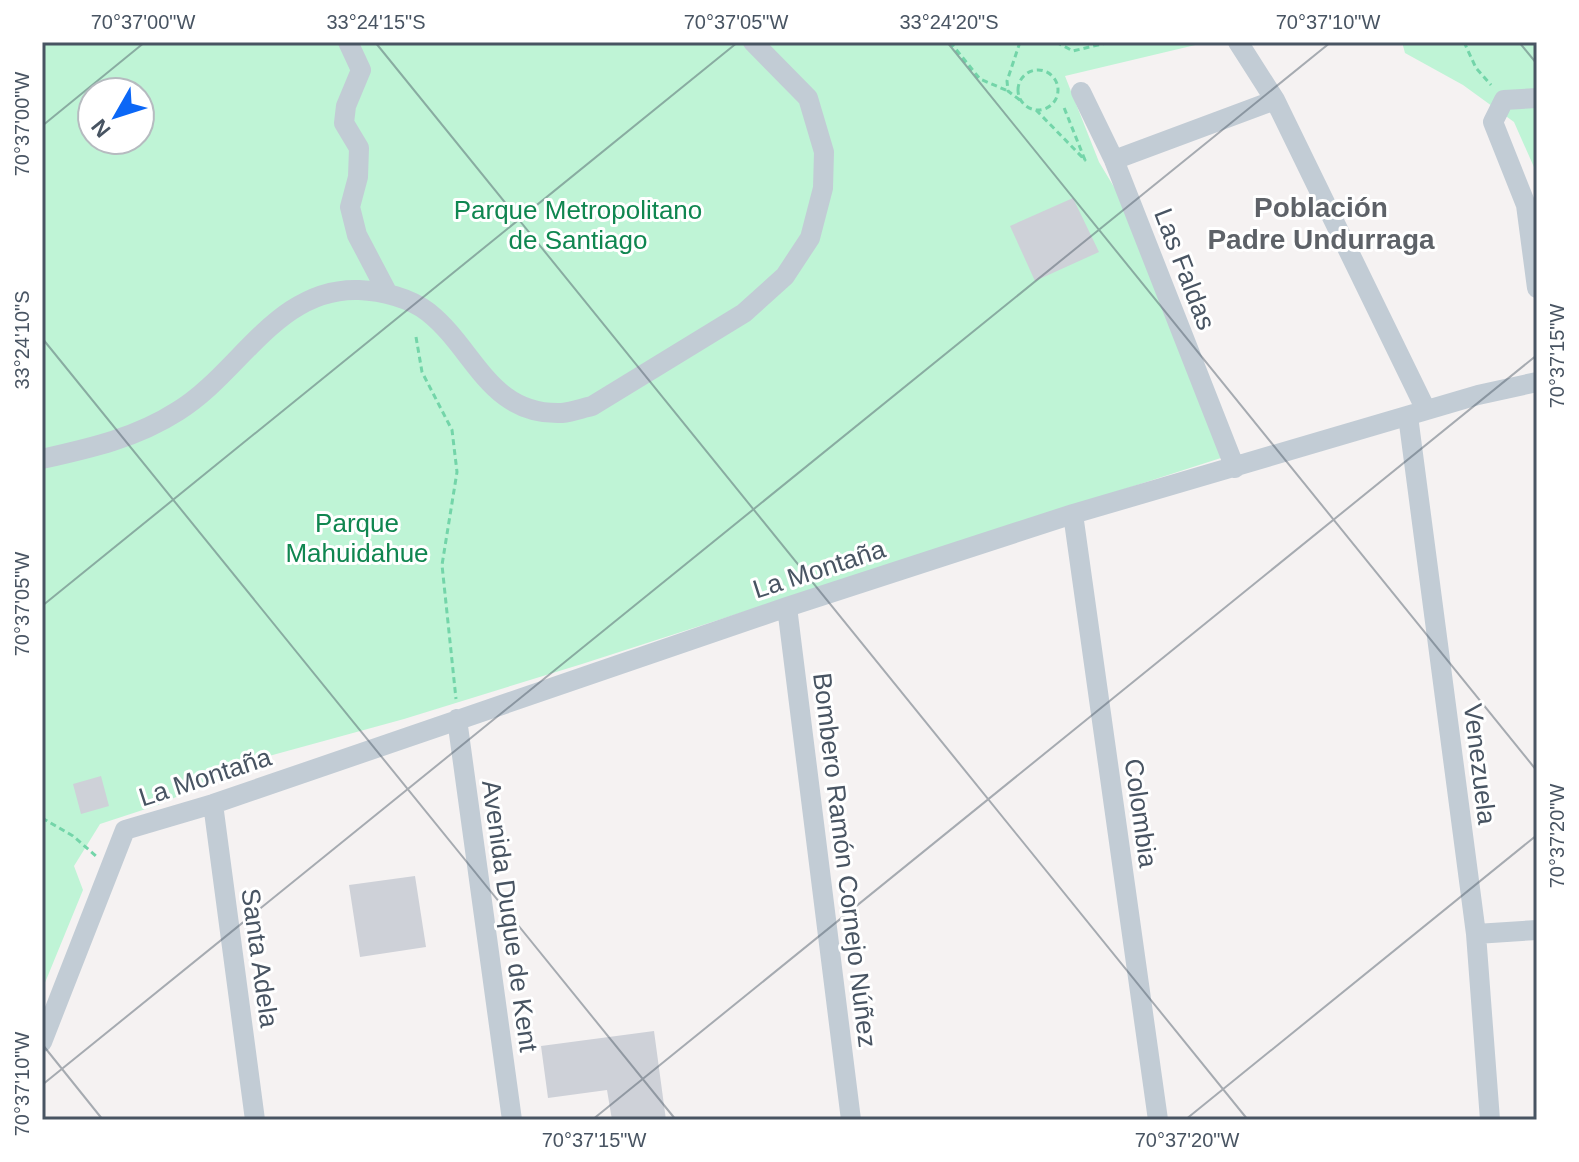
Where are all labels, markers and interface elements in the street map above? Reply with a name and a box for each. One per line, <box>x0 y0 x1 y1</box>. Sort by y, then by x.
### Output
text: 70°37'00"W <box>91 11 195 33</box>
text: 33°24'15"S <box>327 11 426 33</box>
text: 70°37'05"W <box>684 11 788 33</box>
text: 33°24'20"S <box>900 11 999 33</box>
text: 70°37'10"W <box>1276 11 1380 33</box>
text: 70°37'00"W <box>11 72 33 176</box>
north arrow <box>76 76 156 156</box>
text: N <box>86 114 116 142</box>
district label: Población Padre Undurraga <box>1207 192 1435 255</box>
park label: Parque Metropolitano de Santiago <box>454 195 702 255</box>
street label: Las Faldas <box>1148 204 1222 334</box>
text: 33°24'10"S <box>11 291 33 390</box>
text: 70°37'15"W <box>1546 304 1568 408</box>
park label: Parque Mahuidahue <box>285 508 429 568</box>
street label: La Montaña <box>749 533 889 604</box>
text: 70°37'05"W <box>11 552 33 656</box>
street label: Bombero Ramón Cornejo Núñez <box>807 671 883 1049</box>
street label: Venezuela <box>1458 702 1502 827</box>
street label: La Montaña <box>135 741 275 812</box>
street label: Colombia <box>1119 757 1164 870</box>
street label: Avenida Duque de Kent <box>476 778 544 1055</box>
text: 70°37'20"W <box>1546 784 1568 888</box>
street label: Santa Adela <box>235 886 285 1030</box>
text: 70°37'10"W <box>11 1032 33 1136</box>
text: 70°37'15"W <box>542 1129 646 1151</box>
text: 70°37'20"W <box>1135 1129 1239 1151</box>

